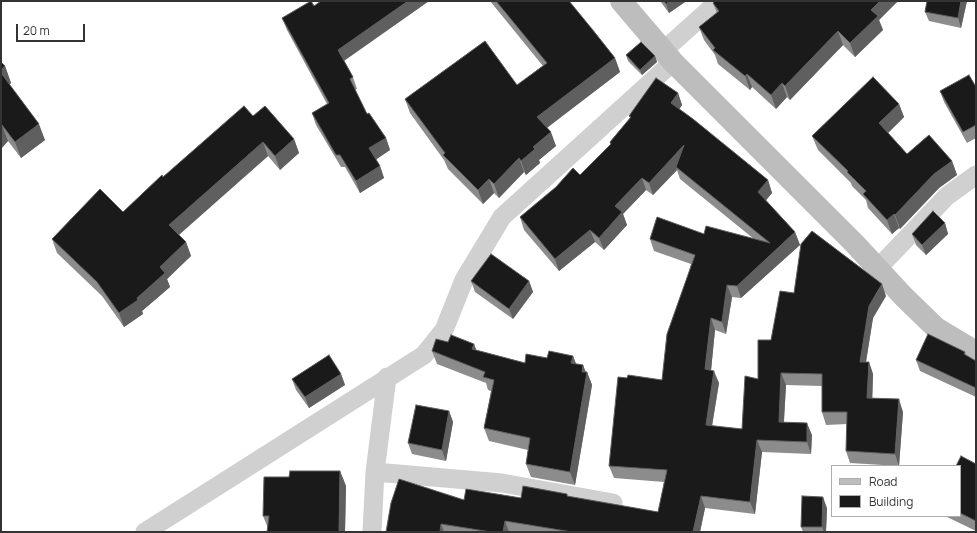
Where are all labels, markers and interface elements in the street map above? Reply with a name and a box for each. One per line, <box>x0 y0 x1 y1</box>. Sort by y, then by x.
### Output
scale bar <box>18 16 87 42</box>
text: 20 m <box>23 22 50 39</box>
legend <box>831 465 961 517</box>
text: Road <box>869 473 897 490</box>
text: Building <box>869 493 913 510</box>

